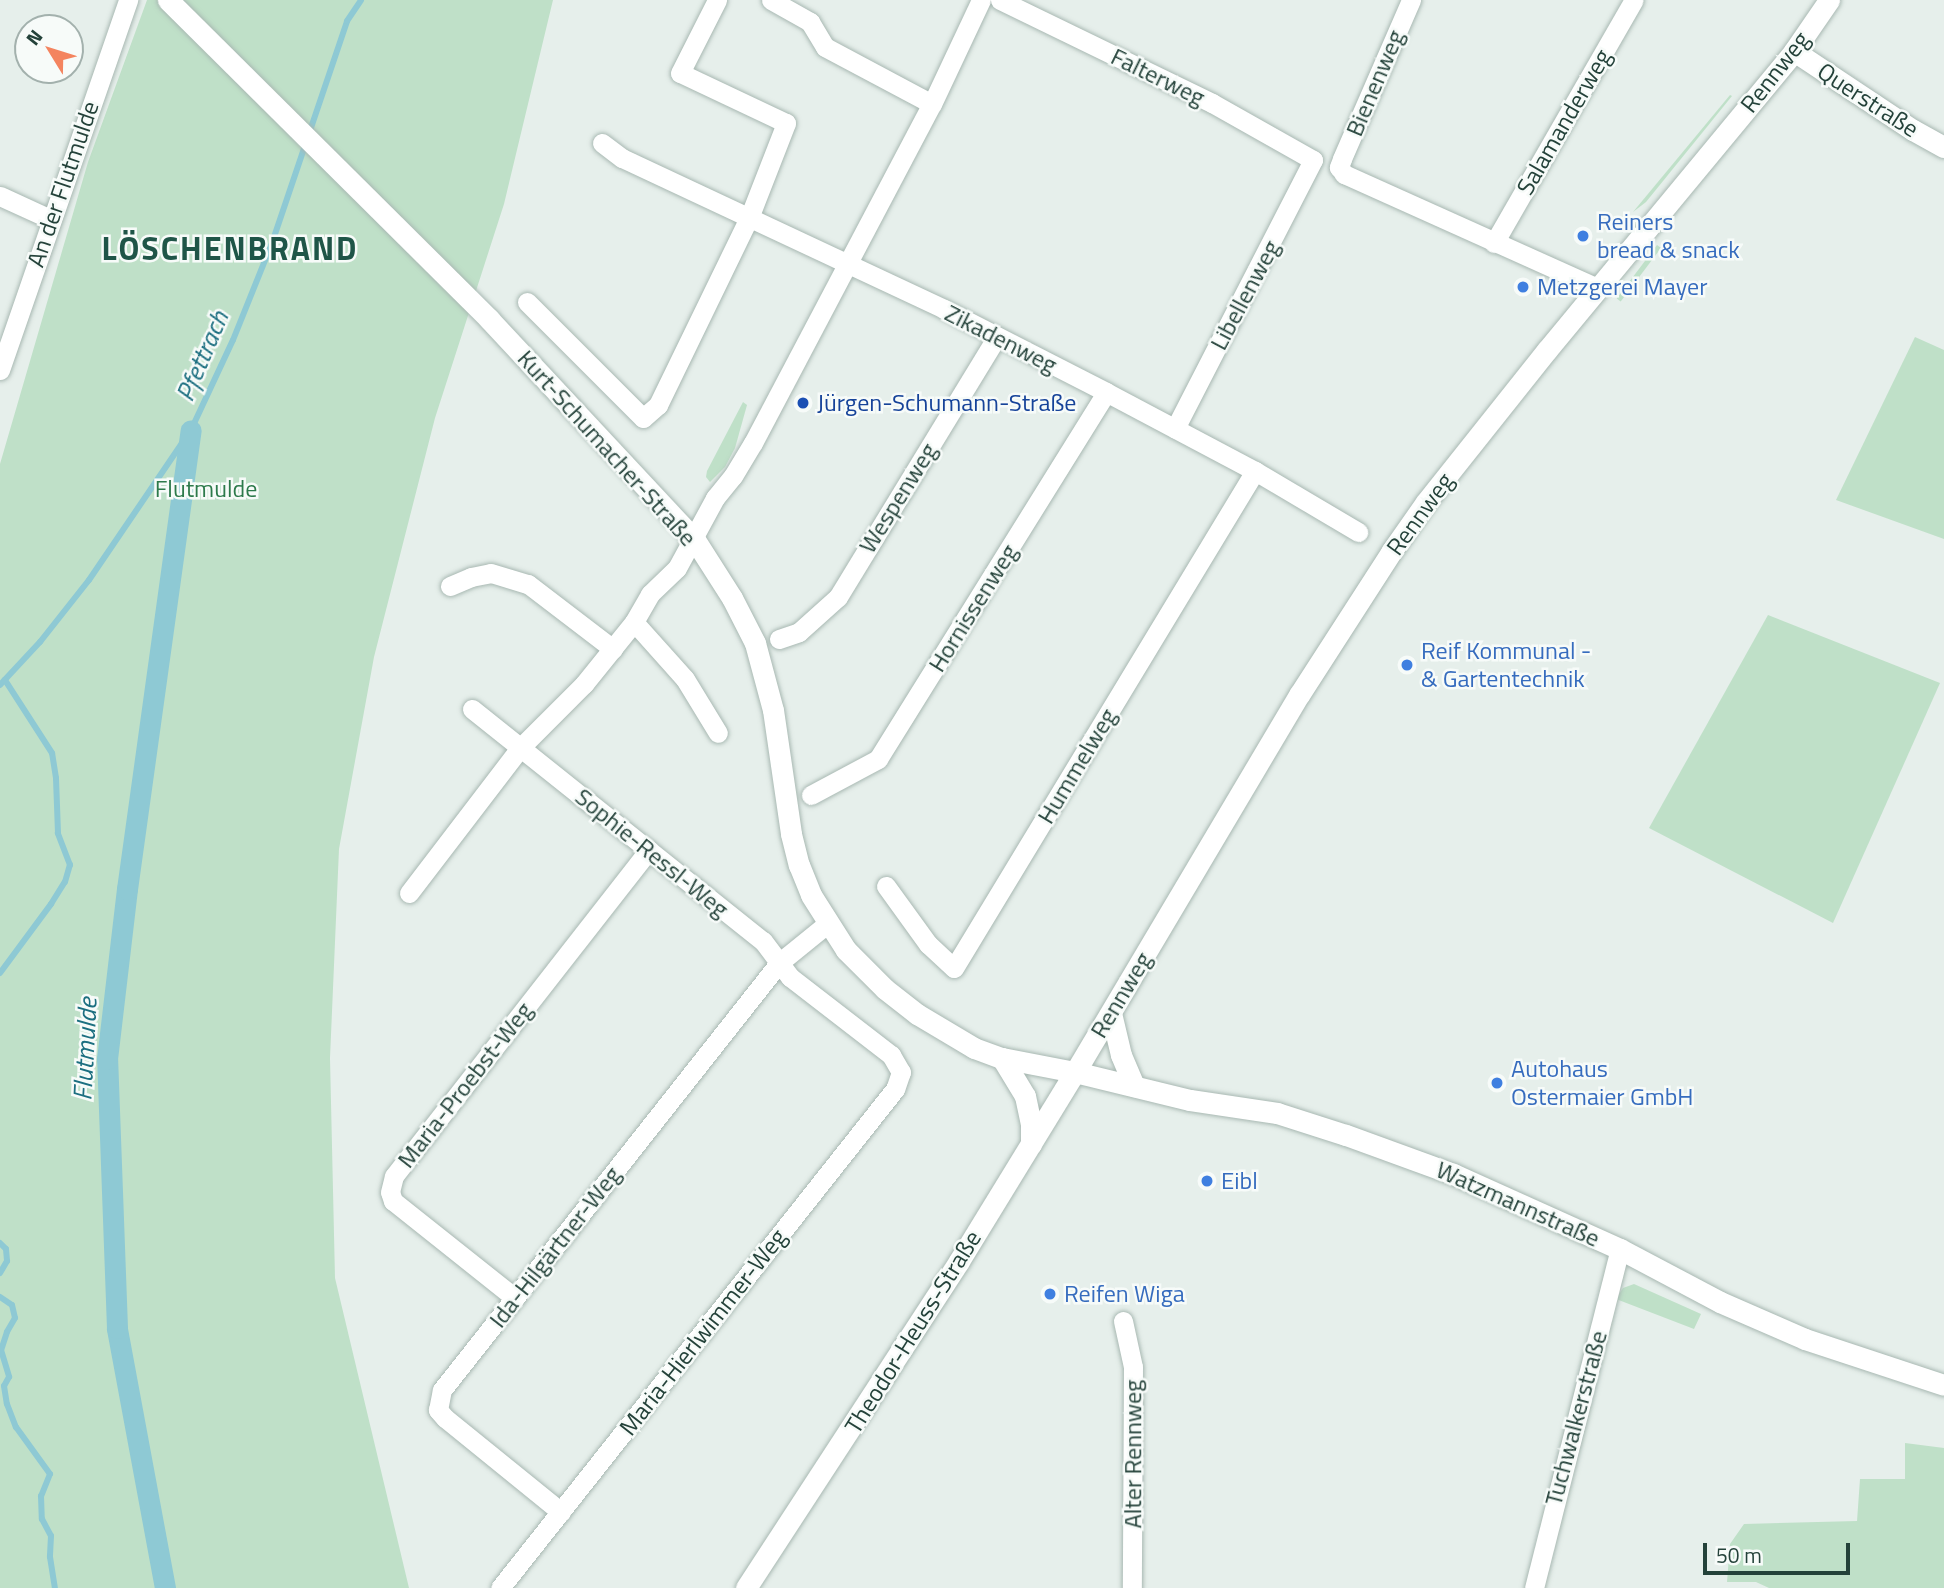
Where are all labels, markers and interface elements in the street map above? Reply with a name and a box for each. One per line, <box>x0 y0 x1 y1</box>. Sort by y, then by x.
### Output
north arrow <box>14 14 84 84</box>
text: N <box>18 23 49 51</box>
street label: Bienenweg <box>1340 26 1410 140</box>
street label: Rennweg <box>1734 26 1816 118</box>
street label: Falterweg <box>1106 42 1210 112</box>
street label: Salamanderweg <box>1511 44 1617 200</box>
street label: Querstraße <box>1812 57 1924 143</box>
street label: An der Flutmulde <box>21 97 105 271</box>
place label: Reiners bread & snack <box>1597 208 1740 264</box>
marker: Reiners bread & snack <box>1575 228 1591 244</box>
district label: LÖSCHENBRAND <box>103 229 357 267</box>
street label: Libellenweg <box>1204 235 1286 355</box>
place label: Metzgerei Mayer <box>1537 273 1707 301</box>
marker: Metzgerei Mayer <box>1515 279 1531 295</box>
street label: Zikadenweg <box>940 299 1062 379</box>
water label: Pfettrach <box>169 306 235 406</box>
street label: Kurt-Schumacher-Straße <box>512 344 702 552</box>
place label: Jürgen-Schumann-Straße <box>817 389 1076 417</box>
marker: Jürgen-Schumann-Straße <box>795 395 811 411</box>
street label: Wespenweg <box>853 438 943 558</box>
street label: Rennweg <box>1380 467 1460 561</box>
park label: Flutmulde <box>155 475 257 503</box>
street label: Hornissenweg <box>922 539 1024 677</box>
place label: Reif Kommunal - & Gartentechnik <box>1421 637 1591 693</box>
marker: Reif Kommunal - & Gartentechnik <box>1399 657 1415 673</box>
street label: Hummelweg <box>1031 703 1123 829</box>
street label: Sophie-Ressl-Weg <box>570 782 734 924</box>
street label: Rennweg <box>1084 947 1158 1043</box>
street label: Maria-Proebst-Weg <box>391 996 539 1174</box>
water label: Flutmulde <box>67 997 103 1101</box>
place label: Autohaus Ostermaier GmbH <box>1511 1055 1693 1111</box>
marker: Autohaus Ostermaier GmbH <box>1489 1075 1505 1091</box>
street label: Watzmannstraße <box>1432 1155 1604 1253</box>
street label: Ida-Hilgärtner-Weg <box>483 1161 627 1333</box>
place label: Eibl <box>1221 1167 1258 1195</box>
marker: Eibl <box>1199 1173 1215 1189</box>
street label: Maria-Hierlwimmer-Weg <box>613 1223 793 1441</box>
street label: Theodor-Heuss-Straße <box>839 1225 987 1439</box>
place label: Reifen Wiga <box>1064 1280 1185 1308</box>
marker: Reifen Wiga <box>1042 1286 1058 1302</box>
street label: Tuchwalkerstraße <box>1539 1328 1613 1508</box>
street label: Alter Rennweg <box>1119 1380 1147 1528</box>
scale bar <box>1706 1528 1853 1572</box>
text: 50 m <box>1716 1539 1762 1571</box>

